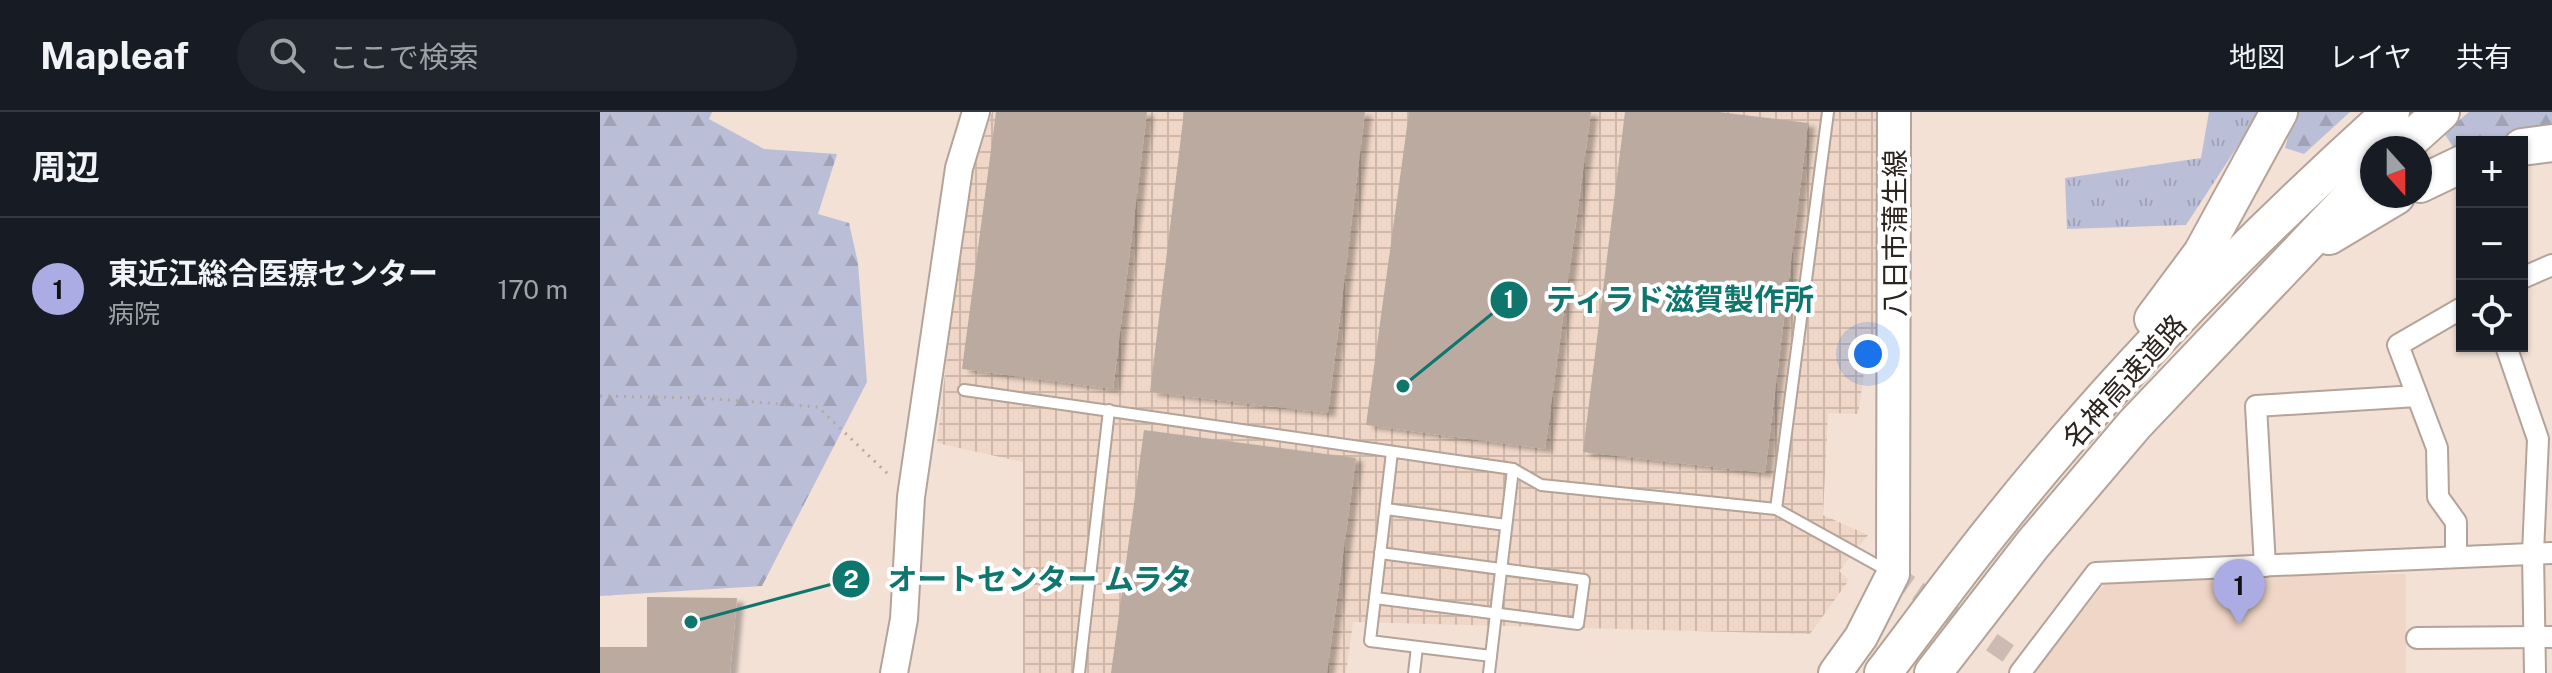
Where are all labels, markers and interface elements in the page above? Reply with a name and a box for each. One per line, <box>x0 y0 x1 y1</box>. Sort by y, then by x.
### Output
search box <box>237 19 797 91</box>
text: Mapleaf <box>40 33 189 78</box>
icon: search <box>265 33 309 77</box>
text: ここで検索 <box>329 39 479 75</box>
text: 地図 <box>2229 40 2285 73</box>
text: レイヤ <box>2329 40 2412 73</box>
text: 共有 <box>2456 40 2512 73</box>
north arrow <box>2360 136 2432 208</box>
map controls <box>2456 136 2528 352</box>
button: + <box>2456 136 2528 208</box>
text: 周辺 <box>32 147 100 187</box>
street label: 八日市蒲生線 <box>1878 149 1911 317</box>
button: − <box>2456 208 2528 280</box>
text: 東近江総合医療センター <box>108 255 438 291</box>
callout: ティラド滋賀製作所 <box>1489 273 1831 327</box>
text: 1 <box>52 274 64 305</box>
text: 170 m <box>498 274 568 305</box>
button: locate <box>2456 280 2528 352</box>
text: ティラド滋賀製作所 <box>1546 281 1814 317</box>
text: 1 <box>1504 285 1514 313</box>
text: 病院 <box>108 298 160 329</box>
street label: 名神高速道路 <box>2056 308 2192 454</box>
your location <box>1848 334 1888 374</box>
callout: オートセンター ムラタ <box>831 552 1210 606</box>
pin: 1 <box>2213 559 2265 625</box>
text: オートセンター ムラタ <box>887 561 1193 597</box>
text: 2 <box>843 565 859 593</box>

